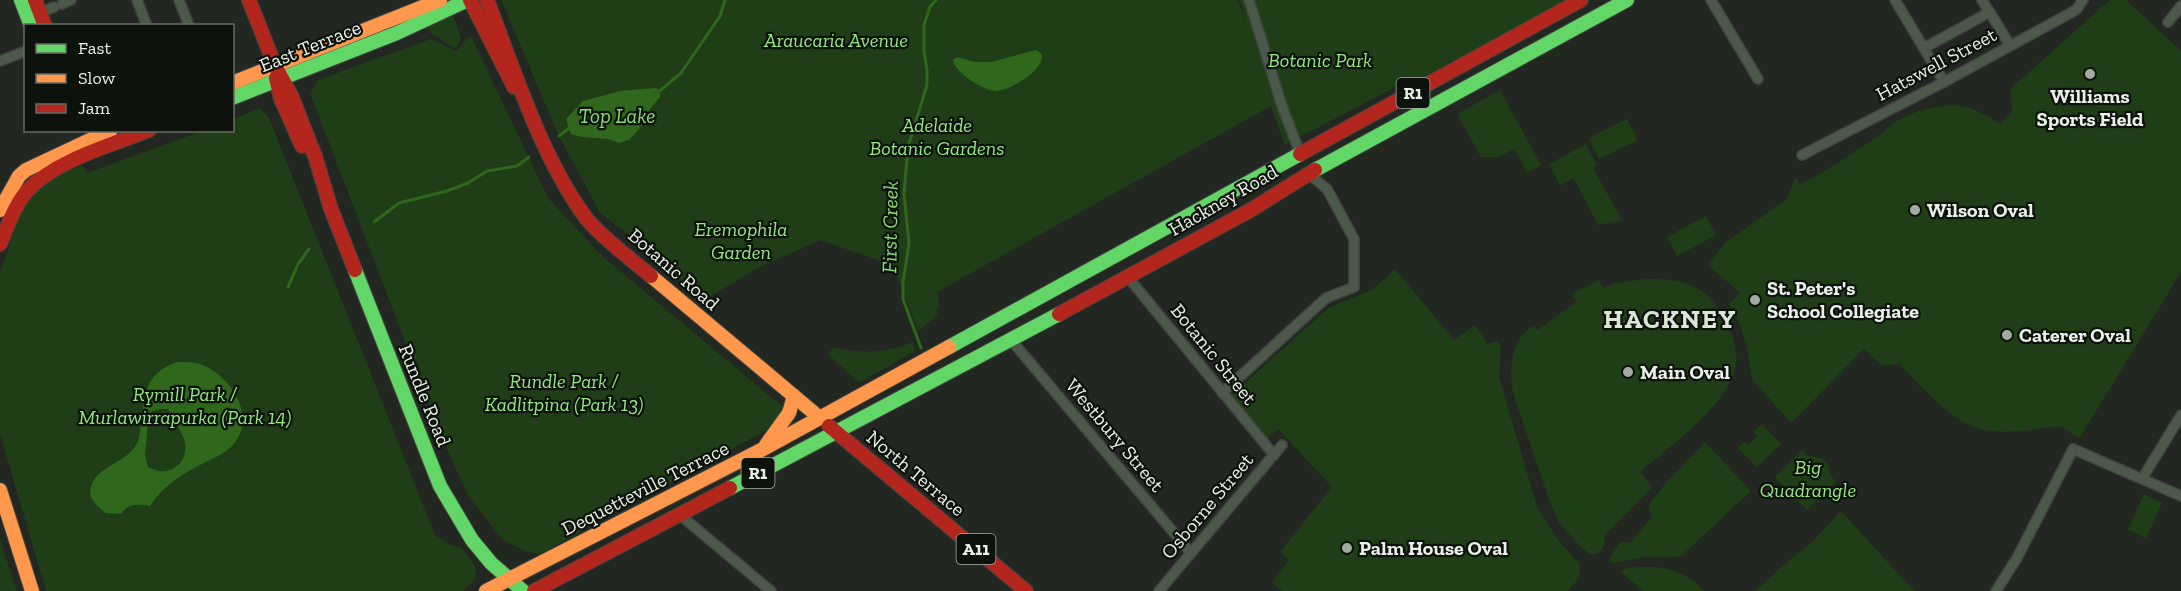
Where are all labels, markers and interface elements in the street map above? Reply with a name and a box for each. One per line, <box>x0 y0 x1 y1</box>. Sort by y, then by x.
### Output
street label: East Terrace <box>256 15 364 77</box>
street label: Hatswell Street <box>1872 22 2001 106</box>
legend <box>24 24 234 132</box>
park label: Araucaria Avenue <box>763 28 908 52</box>
text: Fast <box>78 37 111 59</box>
park label: Botanic Park <box>1268 48 1372 72</box>
text: Slow <box>78 67 115 89</box>
marker: Williams Sports Field <box>2083 67 2097 81</box>
road number: R1 <box>1396 78 1430 108</box>
place label: Williams Sports Field <box>2037 84 2144 131</box>
text: Jam <box>78 97 110 119</box>
water label: Top Lake <box>578 103 656 128</box>
park label: Adelaide Botanic Gardens <box>869 113 1005 160</box>
street label: Hackney Road <box>1164 159 1282 241</box>
water label: First Creek <box>876 180 903 274</box>
place label: Wilson Oval <box>1927 198 2034 222</box>
marker: Wilson Oval <box>1908 203 1922 217</box>
park label: Eremophila Garden <box>695 217 787 264</box>
street label: Botanic Road <box>623 223 725 315</box>
place label: St. Peter's School Collegiate <box>1767 276 1919 323</box>
marker: St. Peter's School Collegiate <box>1748 293 1762 307</box>
street label: Botanic Street <box>1166 299 1262 410</box>
district label: HACKNEY <box>1603 303 1737 335</box>
place label: Caterer Oval <box>2019 323 2131 347</box>
marker: Caterer Oval <box>2000 328 2014 342</box>
street label: Rundle Road <box>394 340 456 450</box>
place label: Main Oval <box>1640 360 1730 384</box>
marker: Main Oval <box>1621 365 1635 379</box>
park label: Rundle Park / Kadlitpina (Park 13) <box>485 369 643 416</box>
street label: Westbury Street <box>1061 373 1170 497</box>
park label: Rymill Park / Murlawirrapurka (Park 14) <box>79 382 291 429</box>
street label: North Terrace <box>862 425 970 521</box>
street label: Dequetteville Terrace <box>557 435 733 541</box>
street label: Osborne Street <box>1156 448 1259 564</box>
park label: Big Quadrangle <box>1760 455 1856 502</box>
road number: R1 <box>742 458 774 488</box>
road number: A11 <box>956 534 996 564</box>
place label: Palm House Oval <box>1359 536 1508 560</box>
marker: Palm House Oval <box>1340 541 1354 555</box>

